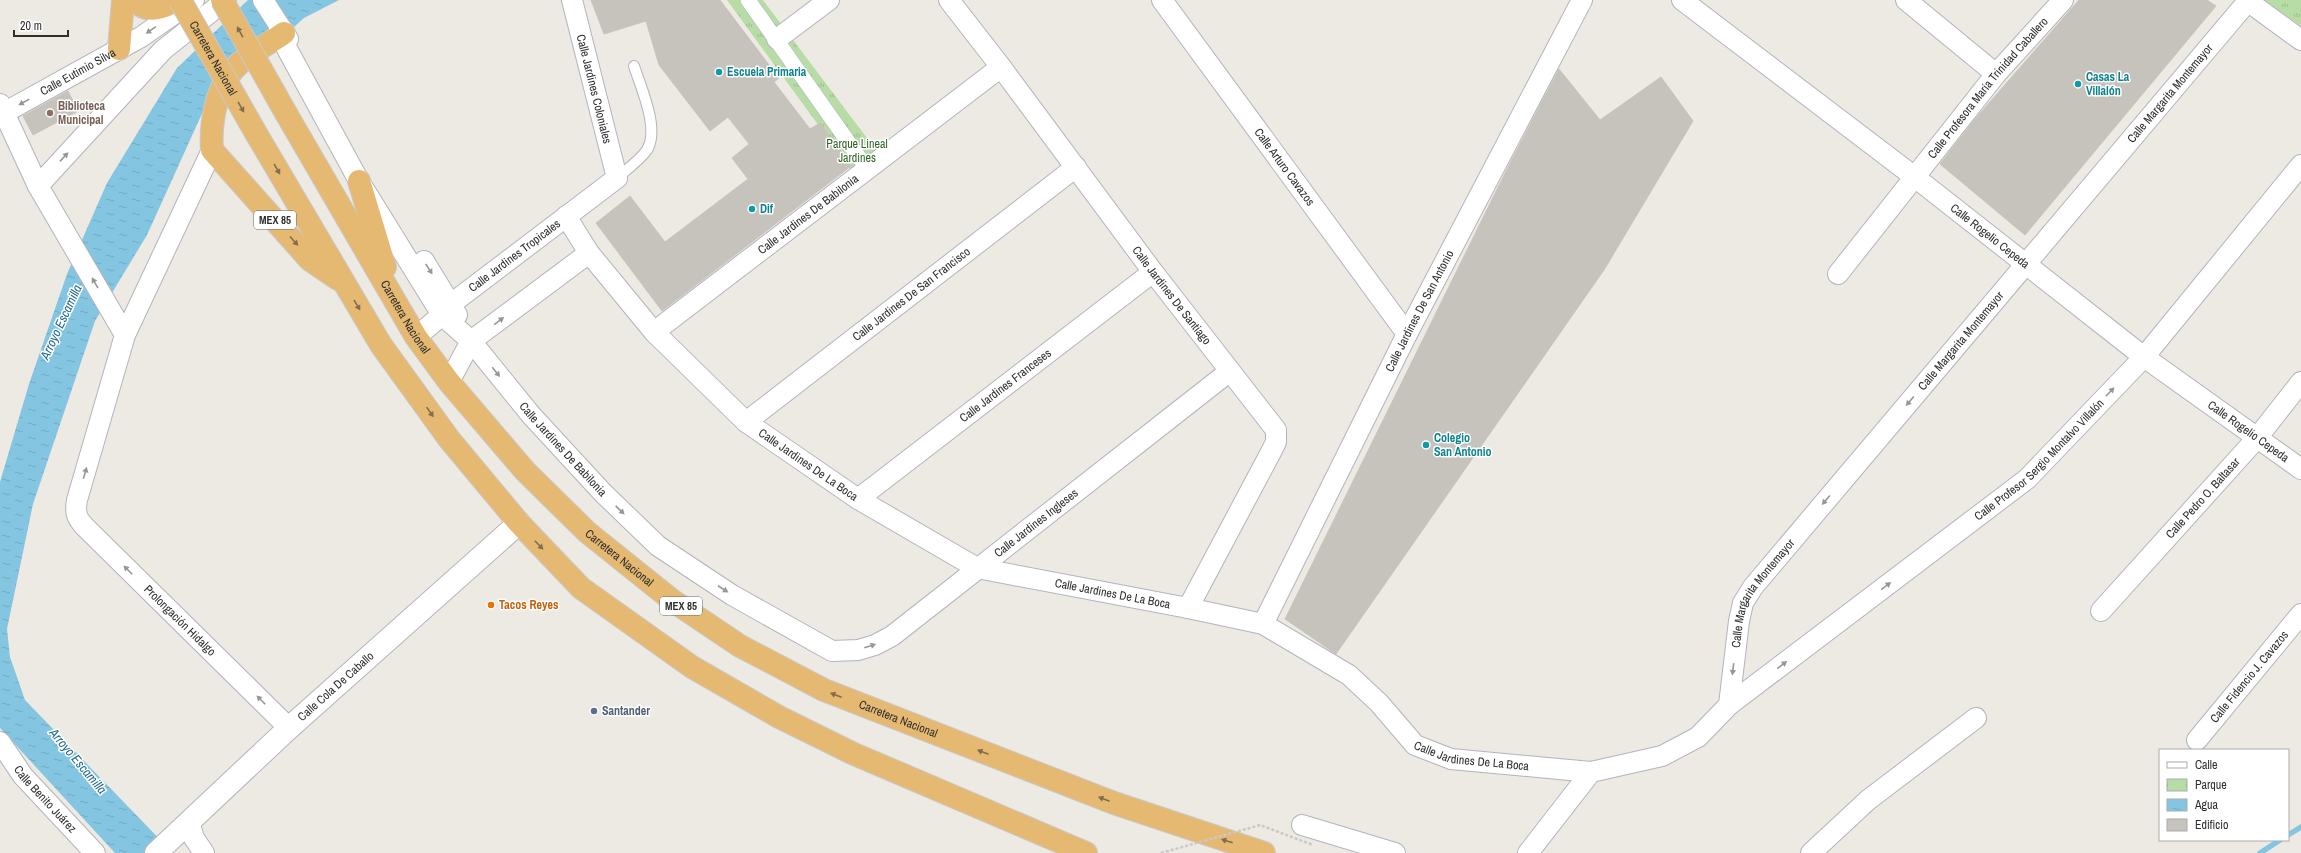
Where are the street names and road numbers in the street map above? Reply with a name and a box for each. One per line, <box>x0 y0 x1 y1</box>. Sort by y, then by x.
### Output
street label: Calle Profesora María Trinidad Caballero <box>1924 14 2052 162</box>
street label: Carretera Nacional <box>186 18 241 98</box>
street label: Calle Jardines Coloniales <box>573 33 615 145</box>
street label: Calle Margarita Montemayor <box>2124 40 2217 146</box>
street label: Calle Eutimio Silva <box>37 44 119 99</box>
street label: Calle Arturo Cavazos <box>1251 125 1318 209</box>
street label: Calle Jardines De Babilonia <box>755 170 862 258</box>
street label: Calle Rogelio Cepeda <box>1947 200 2033 272</box>
road number: MEX 85 <box>254 211 296 229</box>
street label: Calle Jardines Tropicales <box>465 216 564 296</box>
street label: Calle Jardines De Santiago <box>1129 243 1215 348</box>
street label: Calle Jardines De San Francisco <box>849 244 974 345</box>
street label: Calle Jardines De San Antonio <box>1382 247 1458 374</box>
street label: Carretera Nacional <box>377 277 434 357</box>
street label: Calle Margarita Montemayor <box>1914 288 2008 394</box>
street label: Calle Jardines Franceses <box>956 345 1055 426</box>
street label: Calle Profesor Sergio Montalvo Villalón <box>1971 396 2107 524</box>
street label: Calle Rogelio Cepeda <box>2204 397 2293 466</box>
street label: Calle Jardines De Babilonia <box>516 399 611 500</box>
street label: Calle Jardines De La Boca <box>755 425 861 505</box>
street label: Calle Pedro O. Baltasar <box>2162 454 2244 542</box>
street label: Calle Jardines Ingleses <box>991 485 1081 561</box>
street label: Carretera Nacional <box>582 526 657 590</box>
street label: Calle Margarita Montemayor <box>1728 535 1799 649</box>
street label: Calle Jardines De La Boca <box>1053 575 1172 613</box>
street label: Prolongación Hidalgo <box>140 581 219 659</box>
road number: MEX 85 <box>660 597 702 615</box>
street label: Calle Fidencio J. Cavazos <box>2206 627 2292 726</box>
street label: Calle Cola De Caballo <box>294 648 377 725</box>
street label: Carretera Nacional <box>856 696 940 741</box>
street label: Calle Jardines De La Boca <box>1412 737 1530 774</box>
street label: Calle Benito Juárez <box>10 762 80 836</box>

